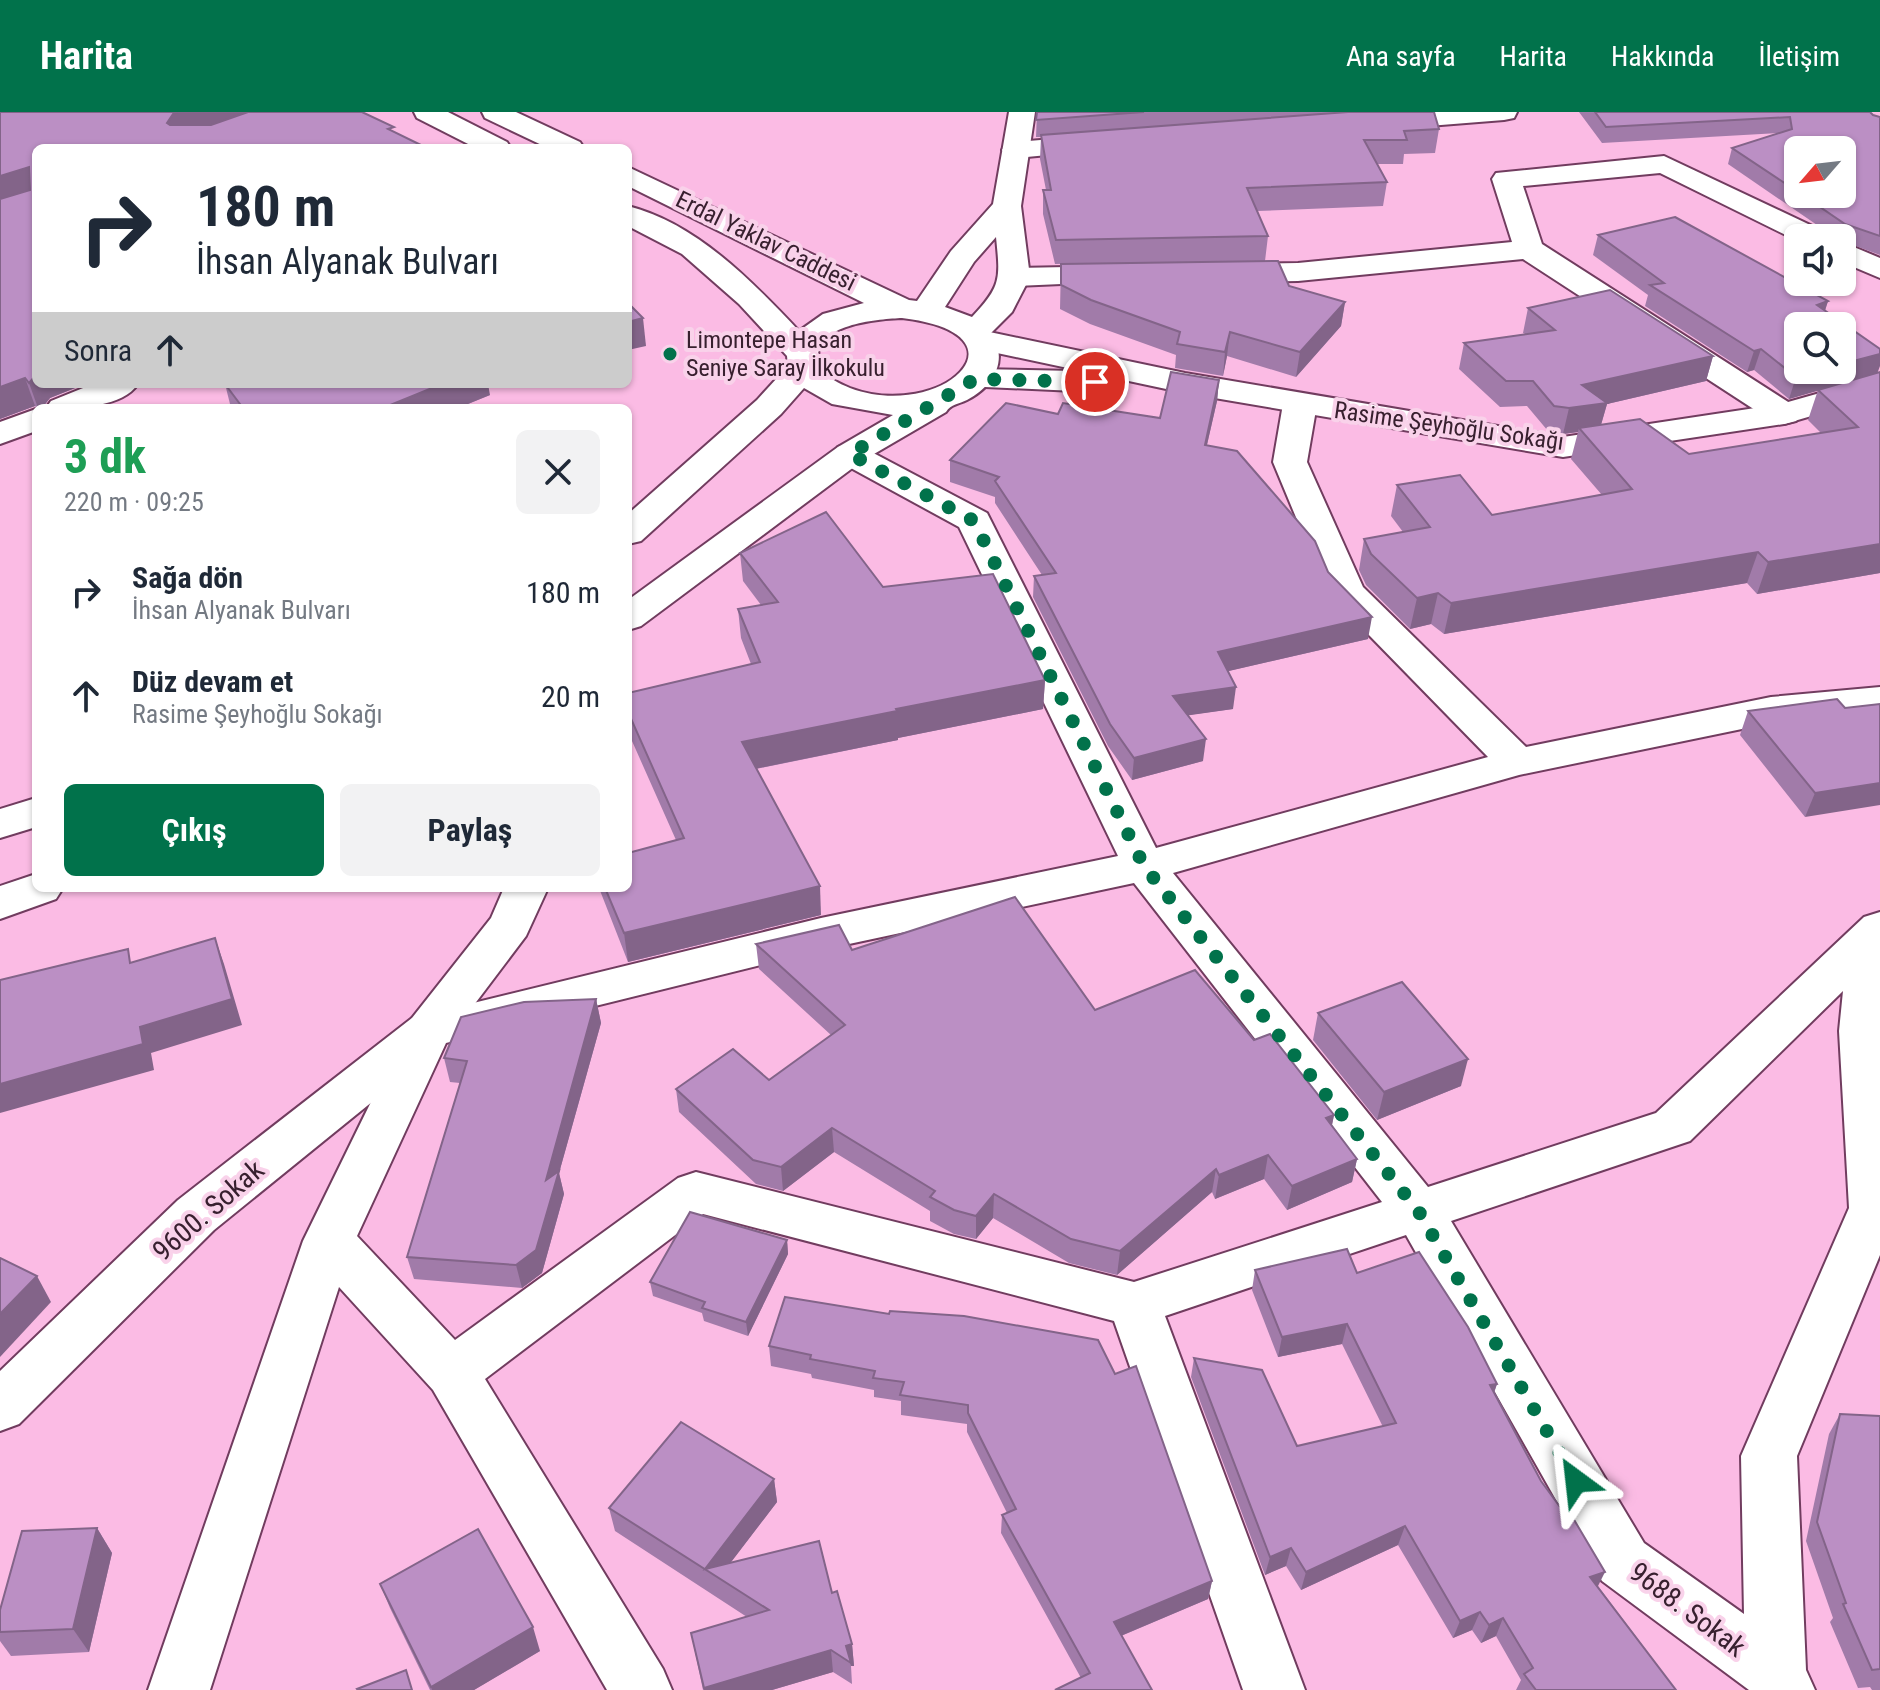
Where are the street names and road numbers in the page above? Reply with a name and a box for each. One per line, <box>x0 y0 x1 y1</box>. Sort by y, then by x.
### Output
street label: Erdal Yaklav Caddesi <box>671 185 861 297</box>
street label: Rasime Şeyhoğlu Sokağı <box>1332 396 1566 456</box>
street label: 9600. Sokak <box>146 1153 271 1268</box>
street label: 9688. Sokak <box>1623 1555 1752 1664</box>

